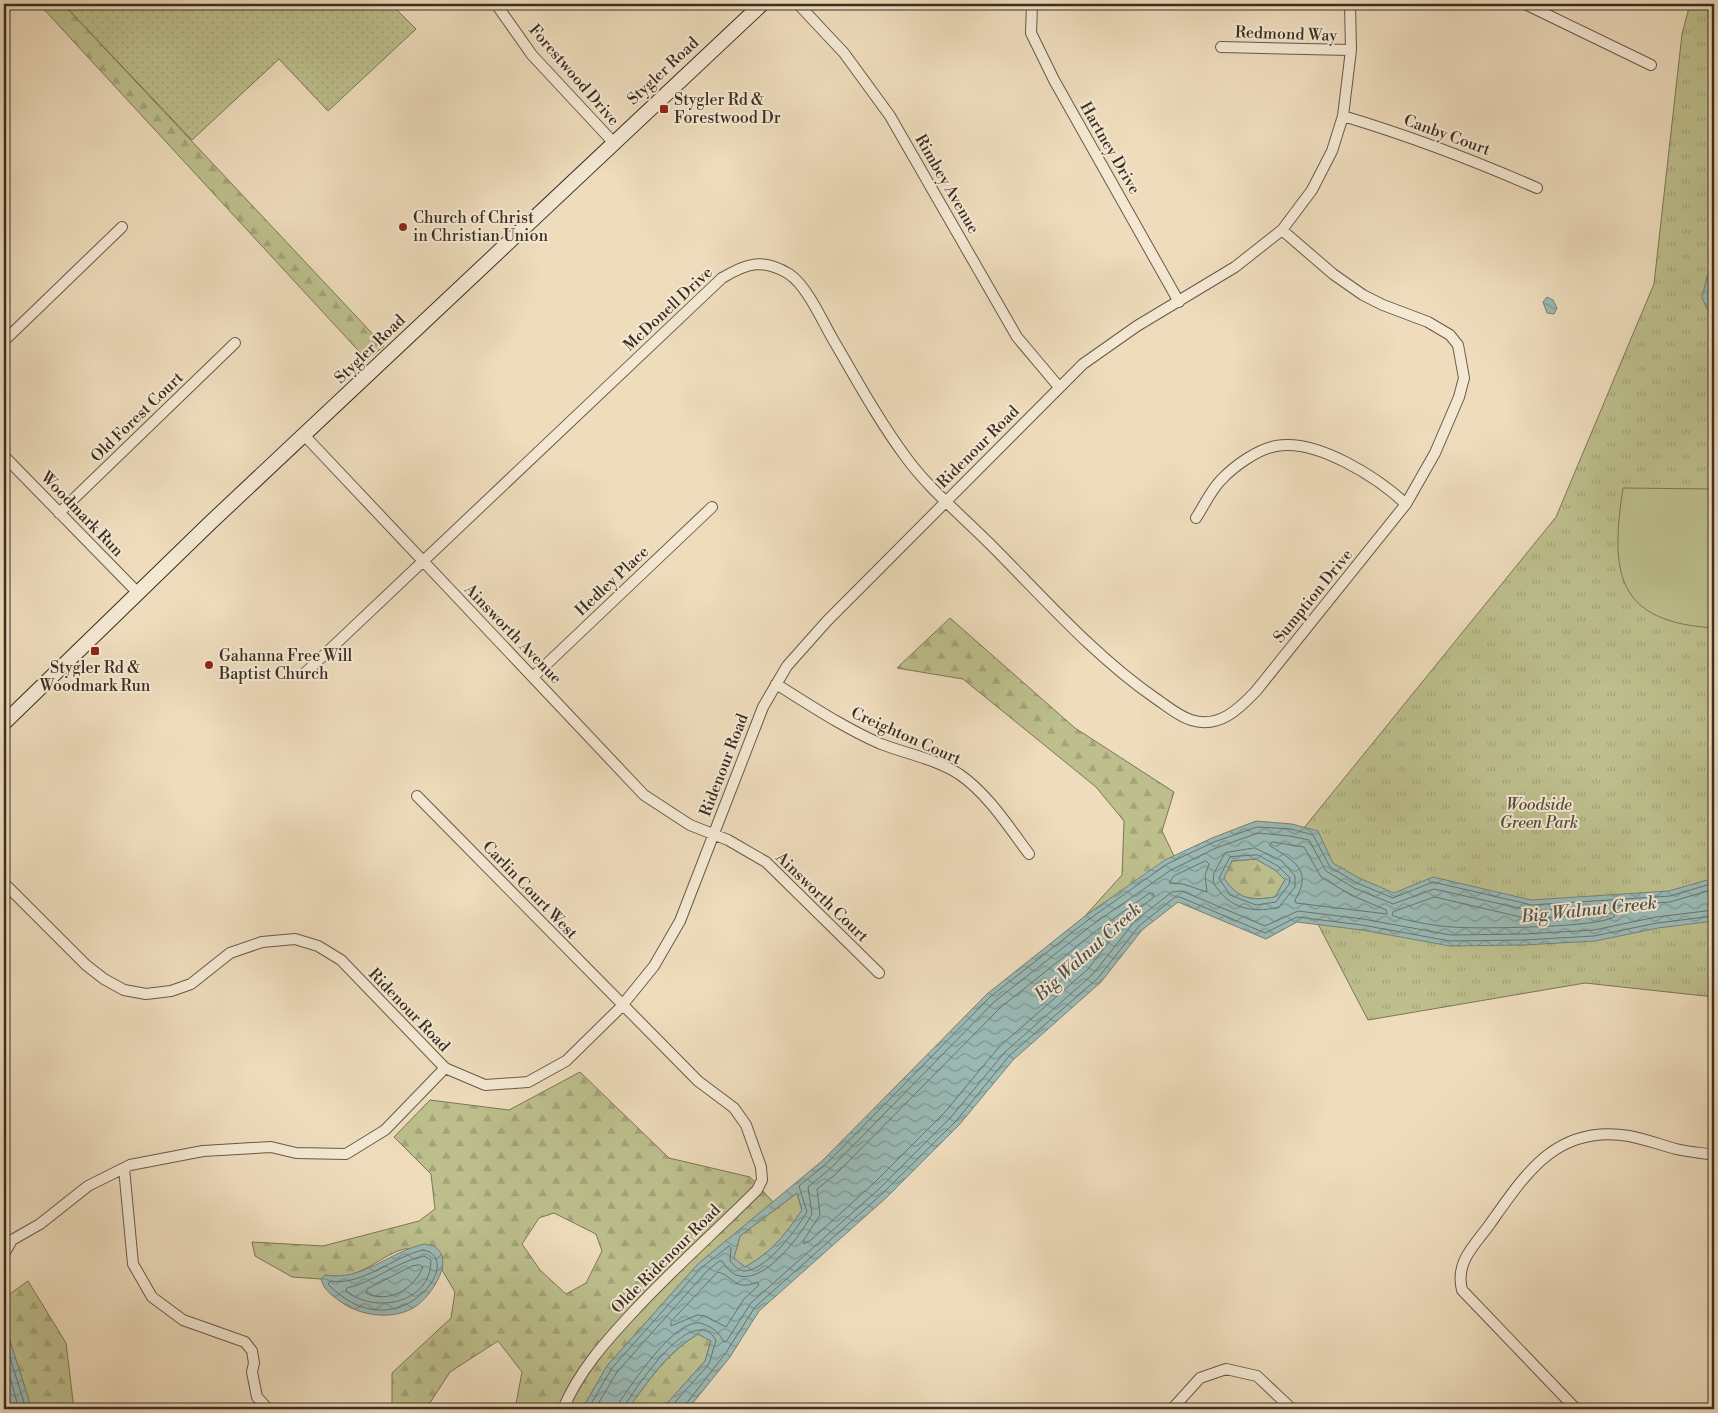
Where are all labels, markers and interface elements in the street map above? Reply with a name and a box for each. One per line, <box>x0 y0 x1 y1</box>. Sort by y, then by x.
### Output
street label: Forestwood Drive <box>524 20 624 130</box>
street label: Redmond Way <box>1235 22 1338 46</box>
street label: Stygler Road <box>623 33 703 109</box>
place label: Stygler Rd & Forestwood Dr <box>674 90 781 128</box>
street label: Hartney Drive <box>1076 98 1144 198</box>
marker: Stygler Rd & Forestwood Dr <box>658 103 670 115</box>
street label: Canby Court <box>1401 110 1493 160</box>
street label: Rimbey Avenue <box>911 131 983 237</box>
place label: Church of Christ in Christian Union <box>413 208 548 246</box>
marker: Church of Christ in Christian Union <box>397 221 409 233</box>
street label: McDonell Drive <box>619 263 717 355</box>
street label: Stygler Road <box>330 310 410 388</box>
street label: Old Forest Court <box>86 368 188 466</box>
street label: Ridenour Road <box>933 402 1023 492</box>
street label: Woodmark Run <box>36 467 128 561</box>
street label: Hedley Place <box>571 542 653 620</box>
street label: Sumption Drive <box>1269 545 1357 647</box>
street label: Ainsworth Avenue <box>459 579 566 688</box>
marker: Stygler Rd & Woodmark Run <box>89 645 101 657</box>
place label: Gahanna Free Will Baptist Church <box>218 646 353 684</box>
place label: Stygler Rd & Woodmark Run <box>39 658 151 696</box>
marker: Gahanna Free Will Baptist Church <box>203 659 215 671</box>
street label: Creighton Court <box>848 703 964 769</box>
street label: Ridenour Road <box>695 711 753 819</box>
park label: Woodside Green Park <box>1500 795 1578 833</box>
street label: Carlin Court West <box>478 837 582 943</box>
street label: Ainsworth Court <box>771 847 873 946</box>
water label: Big Walnut Creek <box>1519 891 1658 929</box>
water label: Big Walnut Creek <box>1029 898 1146 1007</box>
street label: Ridenour Road <box>364 964 454 1056</box>
street label: Olde Ridenour Road <box>607 1200 725 1318</box>

